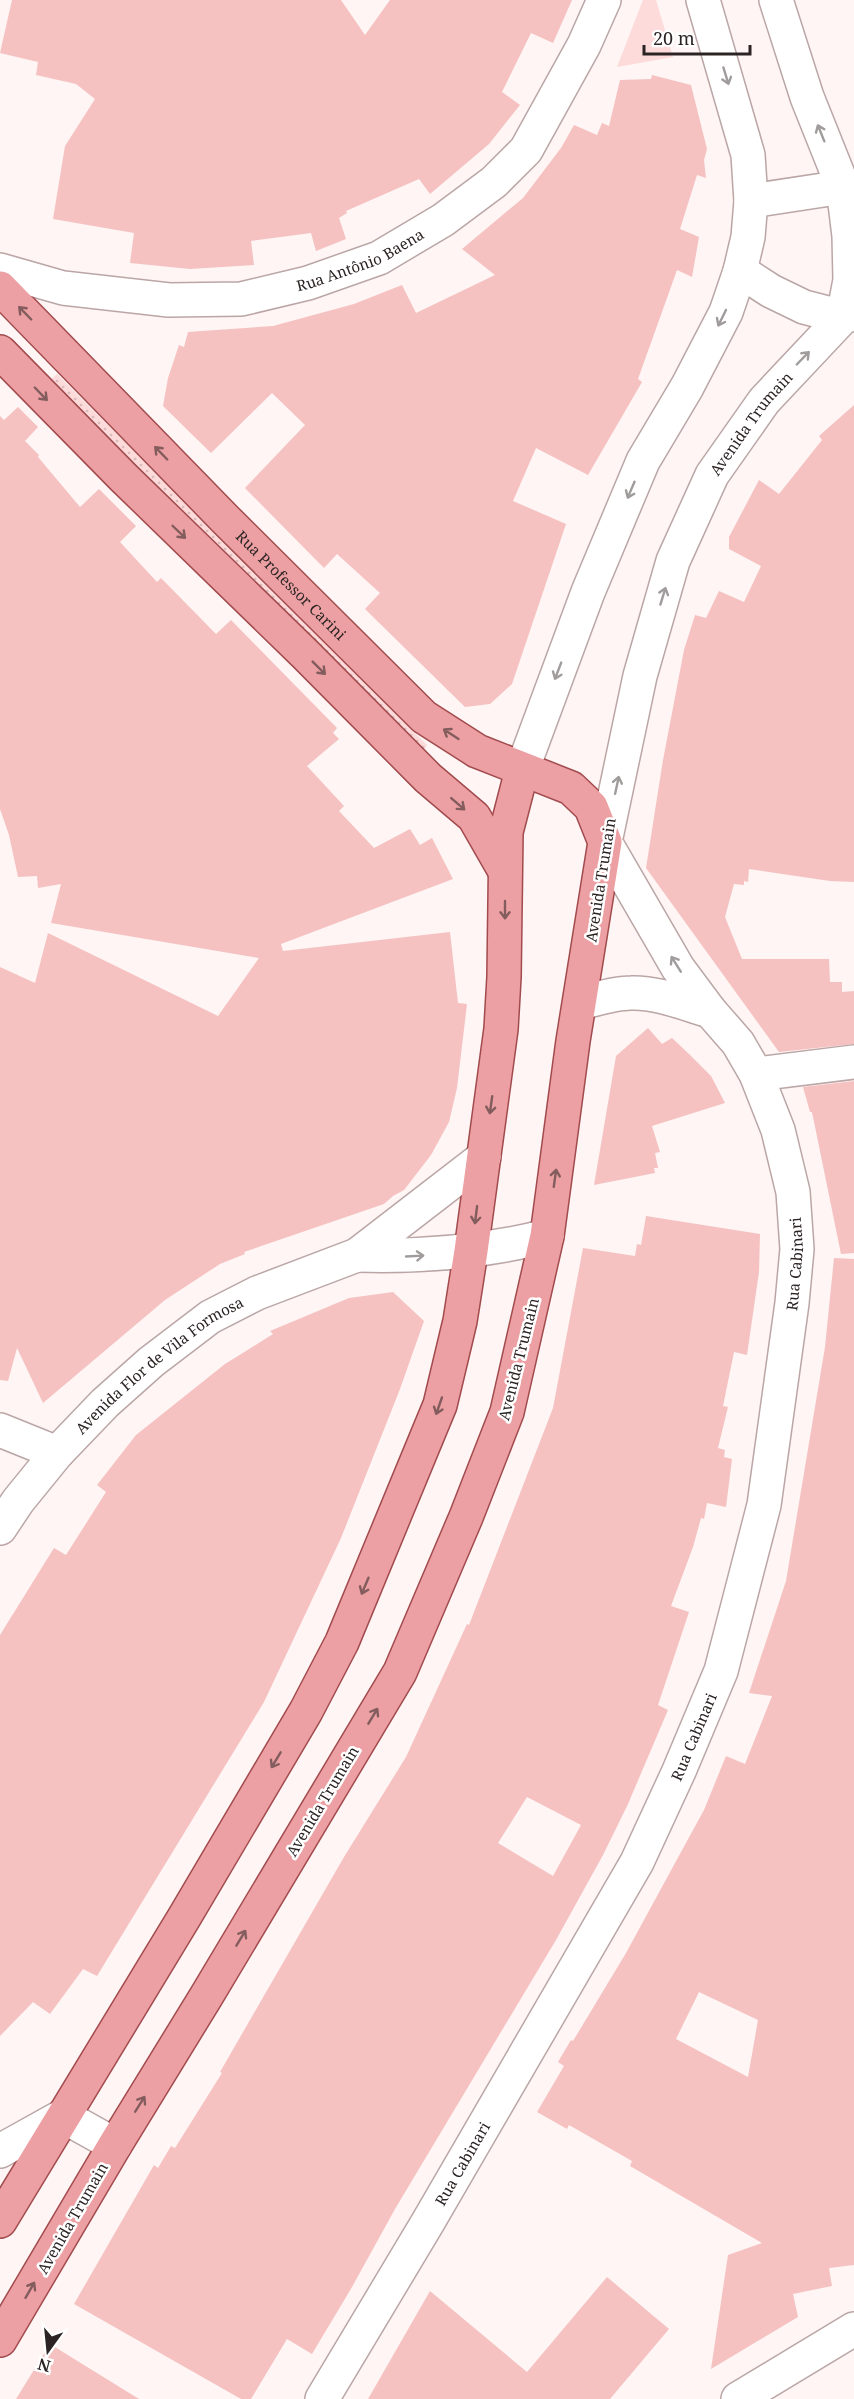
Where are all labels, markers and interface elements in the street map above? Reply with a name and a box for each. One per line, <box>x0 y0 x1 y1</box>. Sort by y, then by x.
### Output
scale bar <box>644 18 750 56</box>
text: 20 m <box>653 26 695 50</box>
one-way arrow <box>721 66 732 85</box>
one-way arrow <box>815 124 826 143</box>
street label: Rua Antônio Baena <box>294 224 427 295</box>
one-way arrow <box>18 306 32 321</box>
one-way arrow <box>716 309 728 327</box>
one-way arrow <box>796 351 810 366</box>
street label: Avenida Trumain <box>705 367 797 479</box>
one-way arrow <box>34 386 48 401</box>
one-way arrow <box>154 445 168 460</box>
one-way arrow <box>625 480 636 499</box>
one-way arrow <box>171 524 186 539</box>
street label: Rua Professor Carini <box>232 526 351 644</box>
one-way arrow <box>658 587 669 606</box>
one-way arrow <box>311 660 326 675</box>
one-way arrow <box>552 661 563 680</box>
one-way arrow <box>443 728 460 740</box>
one-way arrow <box>612 776 623 795</box>
one-way arrow <box>450 797 466 810</box>
street label: Avenida Trumain <box>580 816 620 943</box>
one-way arrow <box>499 900 511 920</box>
one-way arrow <box>669 956 681 973</box>
one-way arrow <box>485 1094 496 1114</box>
one-way arrow <box>549 1169 560 1189</box>
one-way arrow <box>471 1204 482 1224</box>
street label: Rua Cabinari <box>781 1216 807 1312</box>
one-way arrow <box>405 1250 424 1261</box>
street label: Avenida Flor de Vila Formosa <box>71 1292 247 1438</box>
street label: Avenida Trumain <box>493 1295 543 1422</box>
one-way arrow <box>432 1396 443 1415</box>
one-way arrow <box>359 1576 370 1595</box>
street label: Rua Cabinari <box>666 1690 721 1784</box>
one-way arrow <box>368 1708 380 1725</box>
street label: Avenida Trumain <box>281 1742 363 1860</box>
one-way arrow <box>270 1751 282 1768</box>
one-way arrow <box>236 1930 248 1947</box>
one-way arrow <box>134 2096 146 2113</box>
street label: Rua Cabinari <box>430 2118 494 2209</box>
street label: Avenida Trumain <box>32 2158 112 2277</box>
one-way arrow <box>24 2282 36 2299</box>
north arrow <box>18 2321 78 2381</box>
text: N <box>35 2353 53 2378</box>

